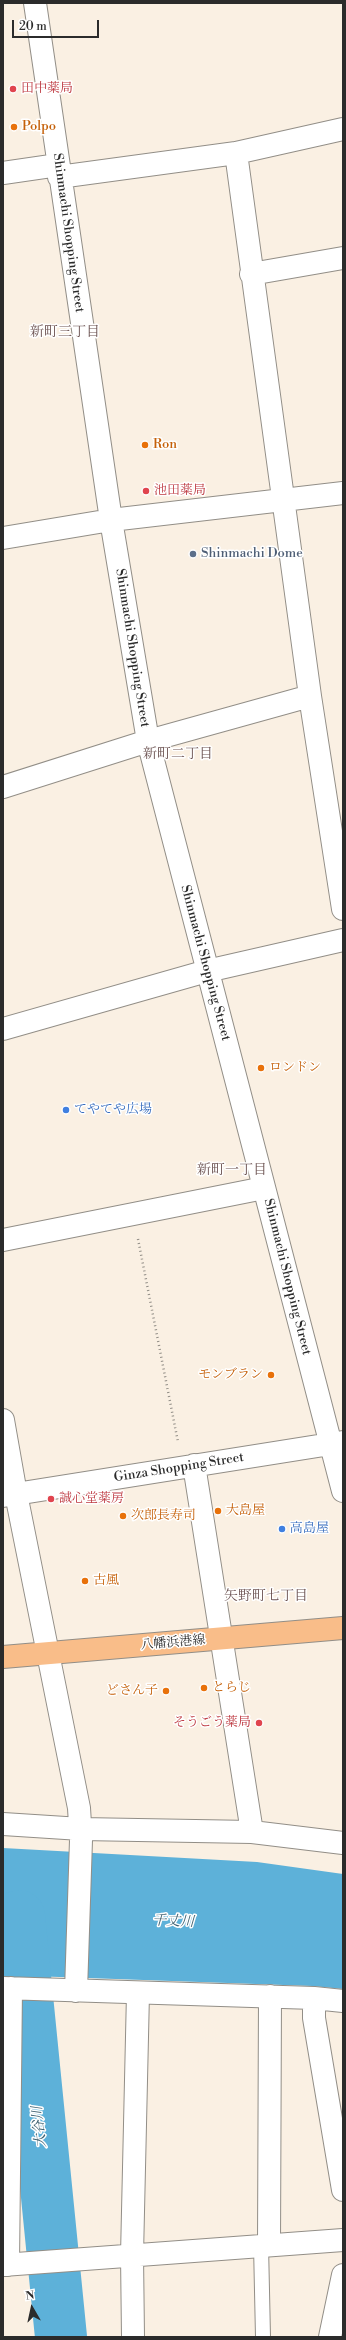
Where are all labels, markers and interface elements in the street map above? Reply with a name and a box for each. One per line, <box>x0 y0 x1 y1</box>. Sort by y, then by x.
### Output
scale bar <box>14 12 101 38</box>
text: 20 m <box>19 19 47 34</box>
place label: 田中薬局 <box>21 81 73 97</box>
marker: 田中薬局 <box>8 84 18 94</box>
place label: Polpo <box>22 119 56 135</box>
marker: Polpo <box>9 122 19 132</box>
street label: Shinmachi Shopping Street <box>49 152 87 314</box>
district label: 新町三丁目 <box>30 325 100 341</box>
place label: Ron <box>153 437 177 453</box>
marker: Ron <box>140 440 150 450</box>
place label: 池田薬局 <box>154 483 206 499</box>
marker: 池田薬局 <box>141 486 151 496</box>
place label: Shinmachi Dome <box>201 546 303 562</box>
marker: Shinmachi Dome <box>188 549 198 559</box>
street label: Shinmachi Shopping Street <box>112 567 152 729</box>
district label: 新町二丁目 <box>143 747 213 763</box>
street label: Shinmachi Shopping Street <box>177 883 233 1043</box>
place label: ロンドン <box>269 1060 321 1076</box>
marker: ロンドン <box>256 1063 266 1073</box>
place label: てやてや広場 <box>74 1102 152 1118</box>
marker: てやてや広場 <box>61 1105 71 1115</box>
district label: 新町一丁目 <box>197 1163 267 1179</box>
street label: Shinmachi Shopping Street <box>260 1197 314 1357</box>
place label: モンブラン <box>198 1367 263 1383</box>
marker: モンブラン <box>266 1370 276 1380</box>
street label: Ginza Shopping Street <box>113 1450 245 1486</box>
place label: 誠心堂薬房 <box>59 1491 124 1507</box>
marker: 誠心堂薬房 <box>46 1494 56 1504</box>
place label: 大島屋 <box>226 1503 265 1519</box>
marker: 大島屋 <box>213 1506 223 1516</box>
place label: 次郎長寿司 <box>131 1508 196 1524</box>
marker: 次郎長寿司 <box>118 1511 128 1521</box>
place label: 高島屋 <box>290 1521 329 1537</box>
marker: 高島屋 <box>277 1524 287 1534</box>
place label: 古風 <box>93 1573 119 1589</box>
marker: 古風 <box>80 1576 90 1586</box>
district label: 矢野町七丁目 <box>224 1589 308 1605</box>
street label: 八幡浜港線 <box>140 1632 206 1654</box>
place label: とらじ <box>212 1680 251 1696</box>
place label: どさん子 <box>106 1683 158 1699</box>
marker: とらじ <box>199 1683 209 1693</box>
marker: どさん子 <box>161 1686 171 1696</box>
place label: そうごう薬局 <box>173 1715 251 1731</box>
marker: そうごう薬局 <box>254 1718 264 1728</box>
water label: 千丈川 <box>152 1913 194 1931</box>
water label: 大谷川 <box>29 2105 51 2149</box>
north arrow <box>12 2288 52 2328</box>
text: N <box>25 2289 36 2304</box>

